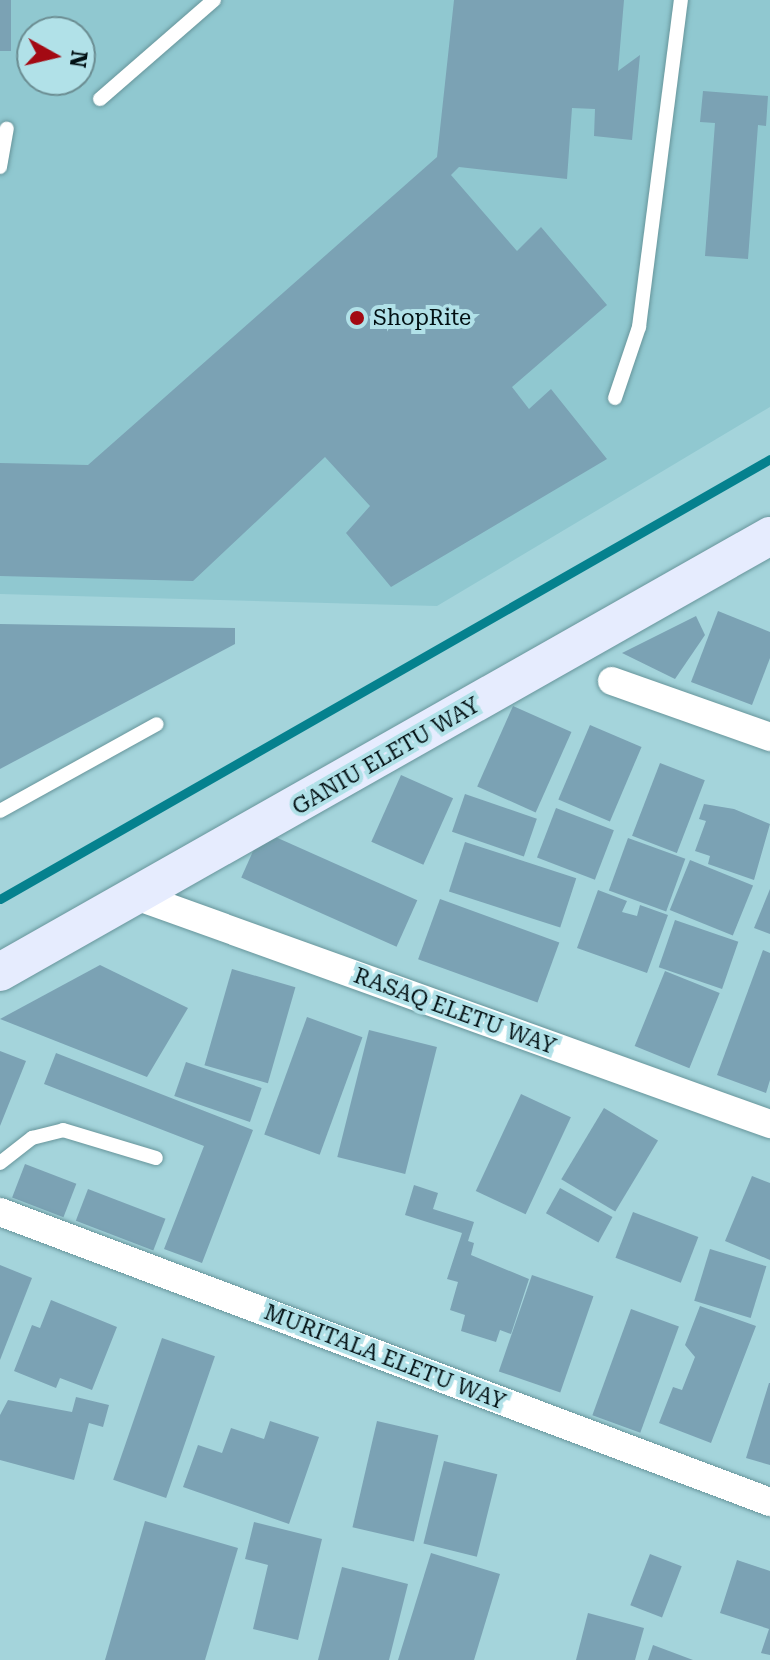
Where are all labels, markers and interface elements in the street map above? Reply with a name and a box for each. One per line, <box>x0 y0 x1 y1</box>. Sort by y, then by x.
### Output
north arrow <box>16 16 96 96</box>
text: N <box>65 49 92 69</box>
place label: ShopRite <box>373 305 471 331</box>
marker: ShopRite <box>348 309 366 327</box>
street label: GANIU ELETU WAY <box>288 692 484 820</box>
street label: RASAQ ELETU WAY <box>350 962 560 1060</box>
street label: MURITALA ELETU WAY <box>260 1299 510 1415</box>

